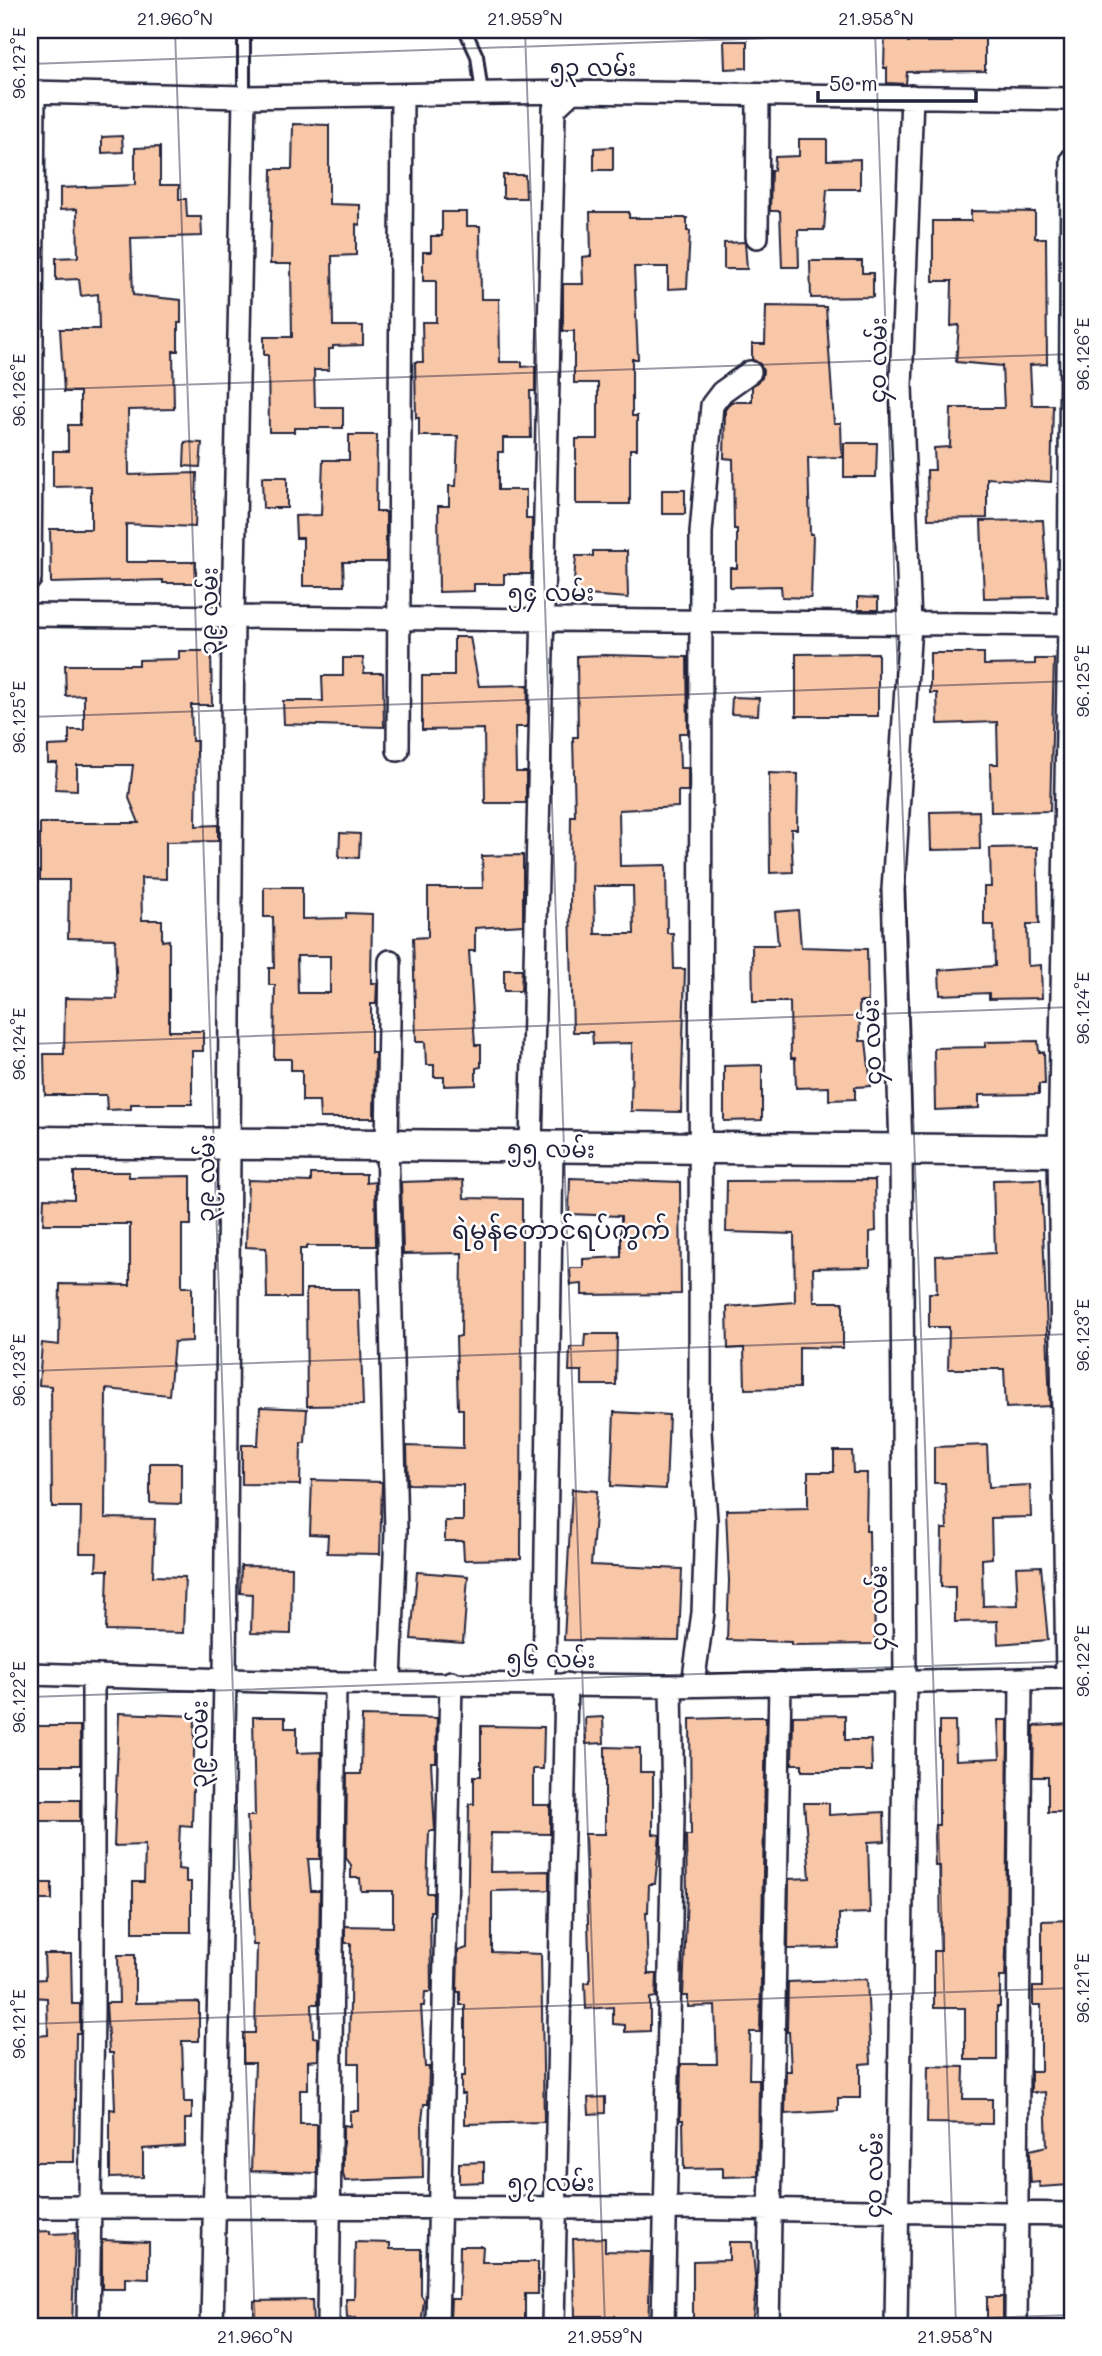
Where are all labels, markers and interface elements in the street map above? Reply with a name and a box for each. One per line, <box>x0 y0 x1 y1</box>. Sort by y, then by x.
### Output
text: 21.960°N <box>137 6 213 30</box>
text: 21.959°N <box>487 6 563 30</box>
text: 21.958°N <box>838 6 914 30</box>
text: 96.127°E <box>6 27 30 99</box>
street label: ၅၃ လမ်း <box>550 52 636 87</box>
scale bar <box>818 60 976 104</box>
text: 50 m <box>829 69 878 96</box>
street label: ၄၀ လမ်း <box>861 317 898 403</box>
text: 96.126°E <box>1070 317 1094 391</box>
text: 96.126°E <box>6 353 30 427</box>
street label: ၃၉ လမ်း <box>192 567 229 655</box>
street label: ၅၄ လမ်း <box>508 577 594 612</box>
text: 96.125°E <box>1070 645 1094 717</box>
text: 96.125°E <box>6 681 30 753</box>
text: 96.124°E <box>1070 972 1094 1044</box>
street label: ၄၀ လမ်း <box>855 998 892 1085</box>
text: 96.124°E <box>6 1008 30 1080</box>
street label: ၅၅ လမ်း <box>507 1132 595 1169</box>
street label: ၃၉ လမ်း <box>189 1134 226 1222</box>
district label: ရဲမွန်တောင်ရပ်ကွက် <box>452 1212 670 1251</box>
text: 96.123°E <box>1070 1299 1094 1371</box>
text: 96.123°E <box>6 1334 30 1406</box>
street label: ၄၀ လမ်း <box>863 1565 898 1651</box>
text: 96.122°E <box>1070 1625 1094 1697</box>
street label: ၅၆ လမ်း <box>506 1642 596 1679</box>
text: 96.122°E <box>6 1661 30 1733</box>
street label: ၃၉ လမ်း <box>182 1700 219 1788</box>
text: 96.121°E <box>1070 1953 1094 2023</box>
text: 96.121°E <box>6 1989 30 2059</box>
street label: ၄၀ လမ်း <box>857 2132 894 2218</box>
street label: ၅၇ လမ်း <box>507 2167 595 2202</box>
text: 21.960°N <box>217 2324 293 2348</box>
text: 21.959°N <box>567 2324 643 2348</box>
text: 21.958°N <box>917 2324 993 2348</box>

